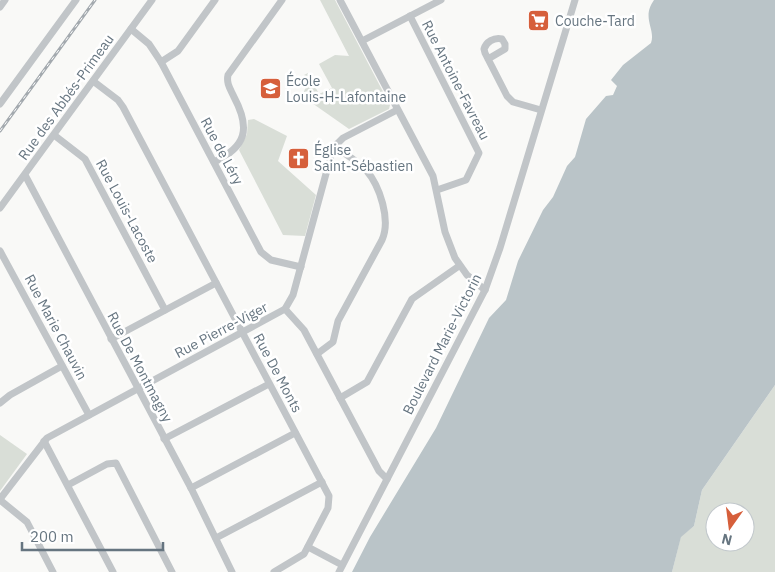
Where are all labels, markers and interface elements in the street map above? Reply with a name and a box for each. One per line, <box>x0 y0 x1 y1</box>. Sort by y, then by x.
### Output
supermarket icon: Couche-Tard <box>527 9 551 33</box>
place label: Couche-Tard <box>555 12 635 30</box>
street label: Rue Antoine-Favreau <box>418 17 494 143</box>
street label: Rue des Abbés-Primeau <box>14 31 118 163</box>
place label: École Louis-H-Lafontaine <box>286 71 407 106</box>
school or university icon: École Louis-H-Lafontaine <box>258 77 282 101</box>
street label: Rue de Léry <box>197 114 247 188</box>
place label: Église Saint-Sébastien <box>314 140 413 175</box>
church icon: Église Saint-Sébastien <box>286 146 310 170</box>
street label: Rue Louis-Lacoste <box>92 156 162 266</box>
street label: Boulevard Marie-Victorin <box>399 270 485 418</box>
street label: Rue Marie Chauvin <box>21 271 91 383</box>
street label: Rue Pierre-Viger <box>171 298 271 362</box>
street label: Rue De Montmagny <box>103 309 177 425</box>
street label: Rue De Monts <box>250 330 306 416</box>
north arrow <box>705 502 755 552</box>
scale bar <box>22 520 164 552</box>
text: 200 m <box>30 527 74 546</box>
text: N <box>720 530 734 550</box>

